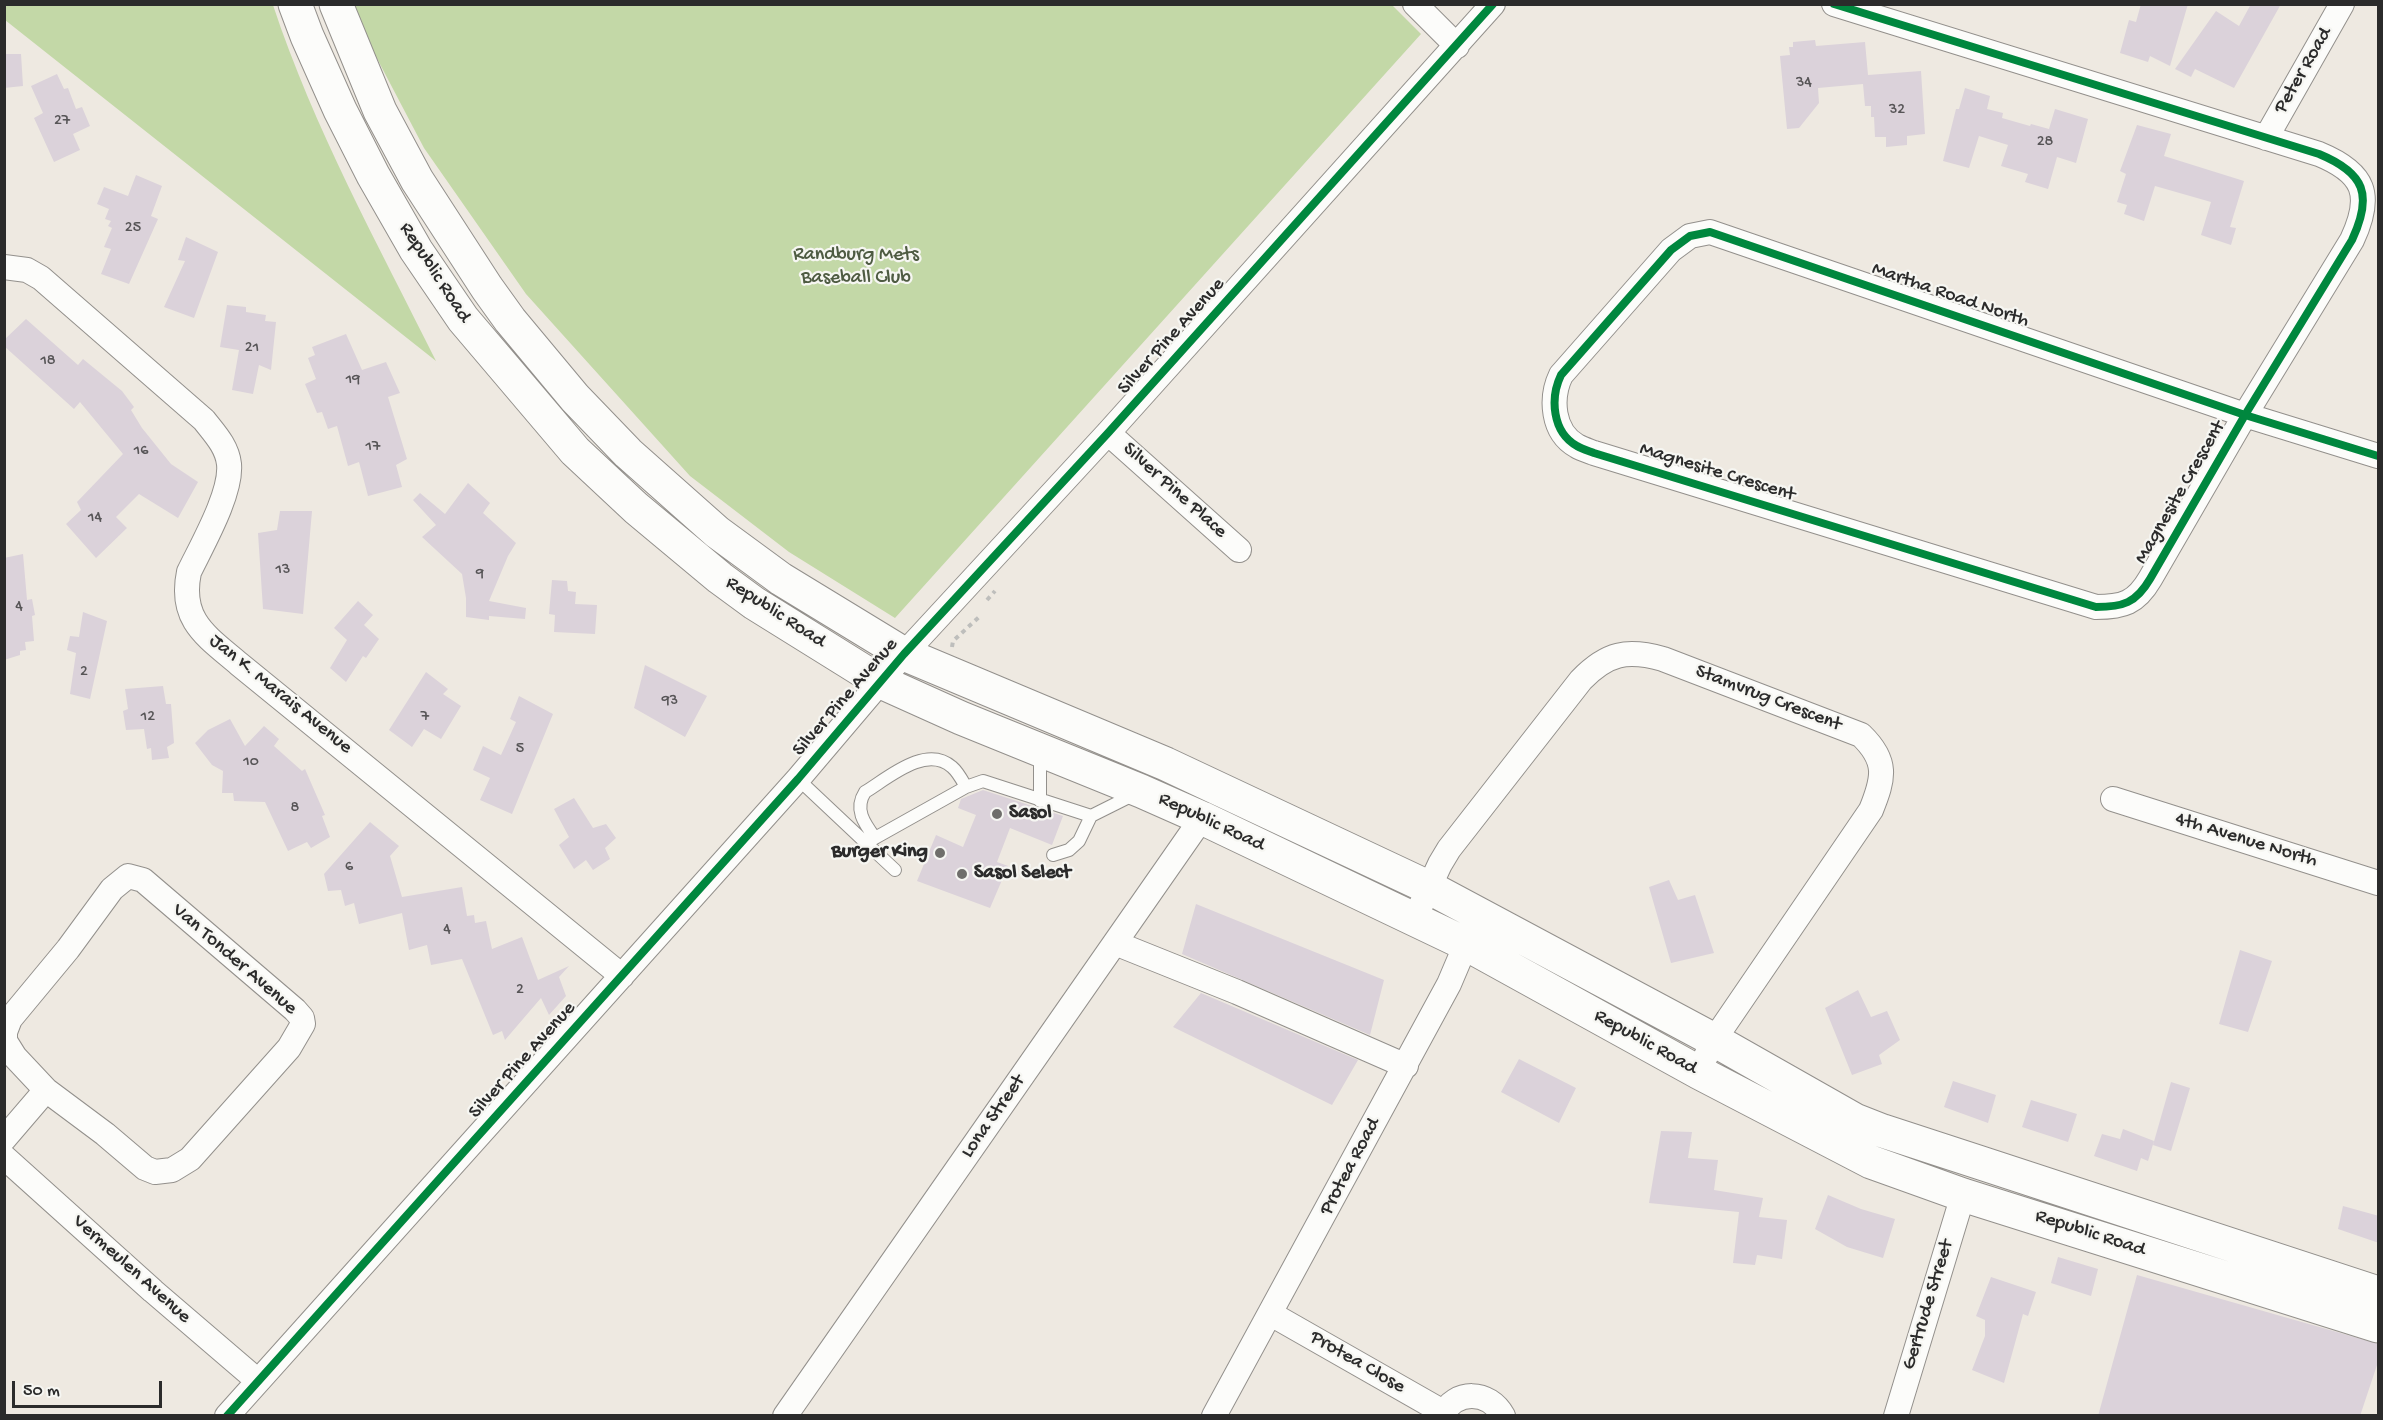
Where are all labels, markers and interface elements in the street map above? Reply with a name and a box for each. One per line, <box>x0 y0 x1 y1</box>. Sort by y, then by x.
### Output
street label: Peter Road <box>2270 24 2338 118</box>
house number: 34 <box>1796 74 1812 94</box>
house number: 32 <box>1889 101 1905 121</box>
house number: 27 <box>54 112 70 132</box>
house number: 28 <box>2037 133 2053 153</box>
street label: Republic Road <box>393 218 475 328</box>
house number: 25 <box>125 219 141 239</box>
park label: Randburg Mets Baseball Club <box>793 244 919 291</box>
street label: Martha Road North <box>1868 258 2032 334</box>
street label: Silver Pine Avenue <box>1113 274 1231 400</box>
house number: 21 <box>245 339 259 359</box>
house number: 18 <box>40 352 56 372</box>
house number: 19 <box>346 371 360 391</box>
street label: Magnesite Crescent <box>2130 417 2232 569</box>
house number: 17 <box>366 438 380 458</box>
street label: Silver Pine Place <box>1117 438 1231 544</box>
street label: Magnesite Crescent <box>1636 438 1798 508</box>
house number: 16 <box>134 442 148 462</box>
house number: 14 <box>88 509 102 529</box>
house number: 13 <box>276 561 290 581</box>
house number: 9 <box>476 565 484 585</box>
street label: Republic Road <box>720 572 830 654</box>
house number: 4 <box>15 598 23 618</box>
street label: Jan K. Marais Avenue <box>203 630 357 760</box>
street label: Silver Pine Avenue <box>788 634 904 762</box>
street label: Stamvrug Crescent <box>1692 660 1844 738</box>
house number: 2 <box>80 663 88 683</box>
house number: 93 <box>662 692 678 712</box>
house number: 12 <box>141 708 155 728</box>
house number: 7 <box>421 708 429 728</box>
house number: 5 <box>516 740 524 760</box>
house number: 10 <box>243 753 259 773</box>
street label: Republic Road <box>1154 788 1268 858</box>
house number: 8 <box>291 799 299 819</box>
place label: Sasol <box>1009 802 1052 826</box>
marker: Sasol <box>990 807 1004 821</box>
street label: 4th Avenue North <box>2172 808 2320 874</box>
place label: Burger King <box>832 841 928 865</box>
marker: Burger King <box>933 846 947 860</box>
house number: 6 <box>345 858 353 878</box>
place label: Sasol Select <box>974 862 1071 886</box>
marker: Sasol Select <box>955 867 969 881</box>
street label: Van Tonder Avenue <box>166 899 302 1021</box>
house number: 4 <box>443 921 451 941</box>
house number: 2 <box>516 981 524 1001</box>
street label: Silver Pine Avenue <box>464 998 582 1124</box>
street label: Republic Road <box>1589 1005 1701 1081</box>
street label: Lona Street <box>957 1071 1031 1163</box>
street label: Protea Road <box>1315 1114 1387 1220</box>
street label: Republic Road <box>2032 1205 2148 1263</box>
street label: Vermeulen Avenue <box>67 1210 195 1330</box>
street label: Gertrude Street <box>1898 1237 1960 1373</box>
street label: Protea Close <box>1305 1326 1409 1400</box>
scale bar <box>15 1369 165 1407</box>
text: 50 m <box>23 1381 60 1402</box>

